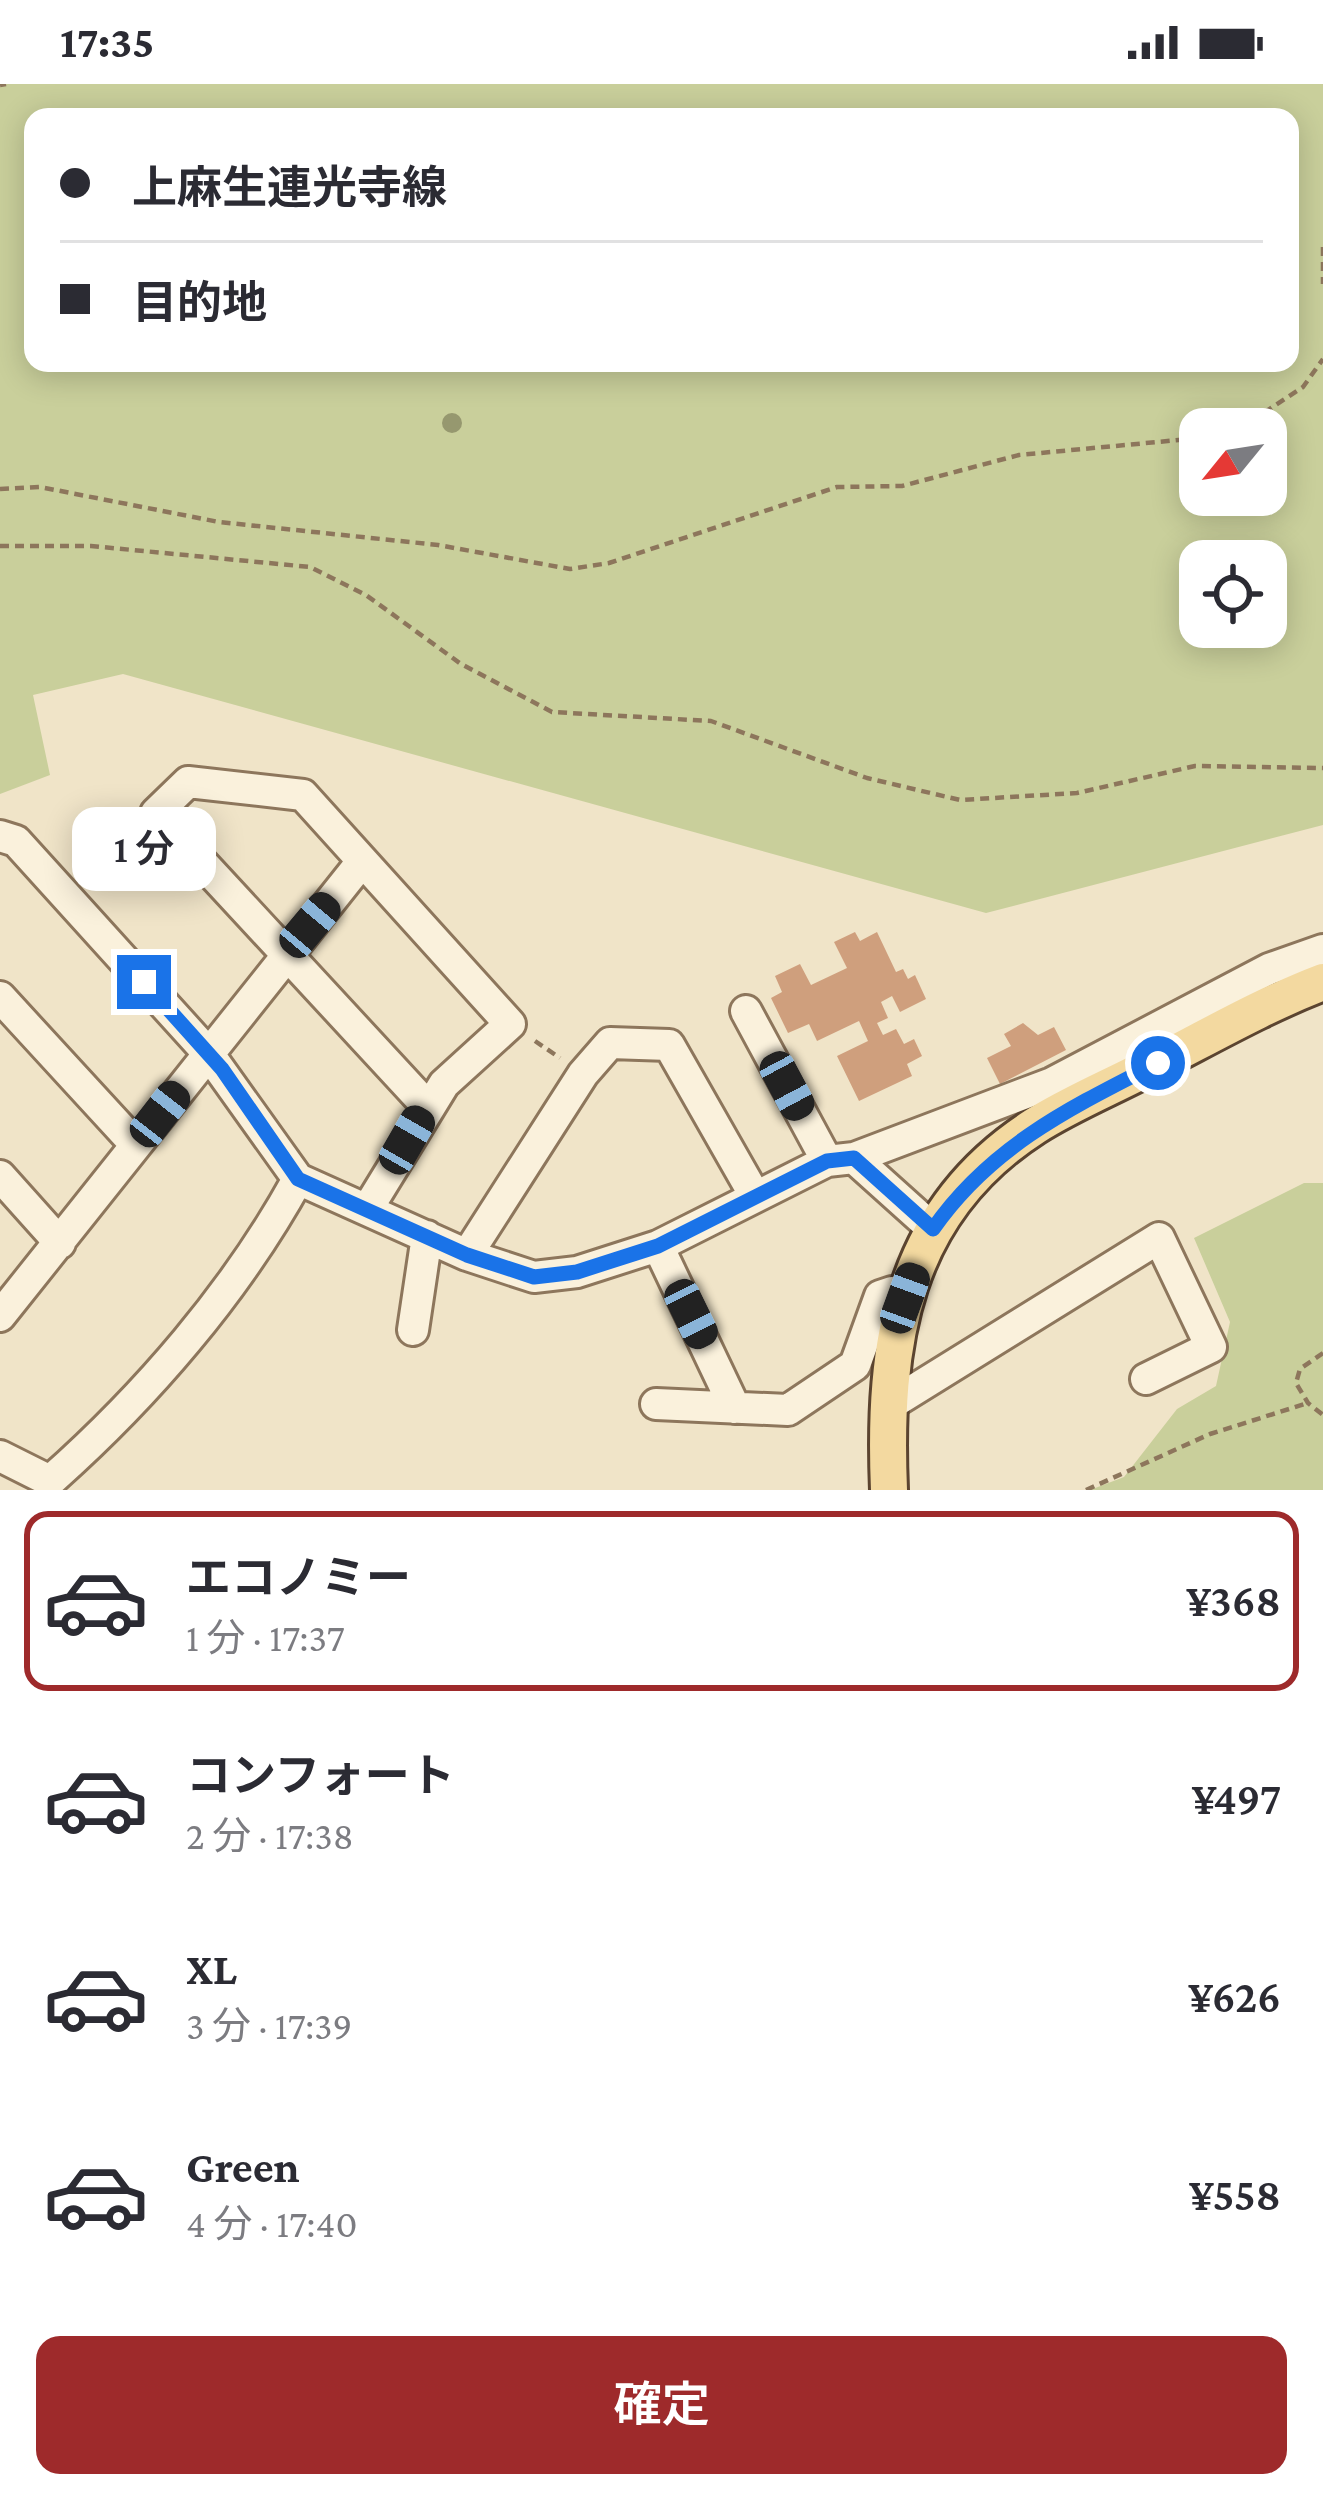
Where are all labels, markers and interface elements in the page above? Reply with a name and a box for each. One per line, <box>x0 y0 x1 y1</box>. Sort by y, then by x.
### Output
text: 17:35 <box>60 17 154 67</box>
text: 上麻生連光寺線 <box>132 163 447 213</box>
text: 目的地 <box>132 278 267 328</box>
north arrow <box>1179 408 1287 516</box>
map controls <box>1179 408 1287 648</box>
button: locate <box>1179 540 1287 648</box>
callout: 1 分 <box>72 808 216 892</box>
text: 1 分 <box>114 827 174 870</box>
car <box>273 886 347 964</box>
route end <box>117 955 171 1009</box>
route start <box>1131 1036 1185 1090</box>
car <box>754 1046 820 1126</box>
car <box>124 1075 196 1153</box>
car <box>373 1100 441 1180</box>
car <box>876 1258 934 1338</box>
car <box>659 1274 723 1354</box>
icon: car <box>42 1547 150 1655</box>
text: エコノミー <box>186 1553 411 1603</box>
text: ¥368 <box>1186 1576 1281 1626</box>
text: 1 分 · 17:37 <box>186 1616 345 1659</box>
icon: car <box>42 1745 150 1853</box>
text: コンフォート <box>186 1751 455 1801</box>
text: ¥497 <box>1192 1774 1281 1824</box>
text: 2 分 · 17:38 <box>186 1814 354 1857</box>
icon: car <box>42 1943 150 2051</box>
text: XL <box>186 1944 237 1994</box>
text: ¥626 <box>1188 1972 1281 2022</box>
text: 3 分 · 17:39 <box>186 2004 352 2047</box>
icon: car <box>42 2141 150 2249</box>
text: Green <box>186 2142 300 2192</box>
text: ¥558 <box>1189 2170 1281 2220</box>
text: 4 分 · 17:40 <box>186 2202 357 2245</box>
button: 確定 <box>36 2336 1287 2474</box>

